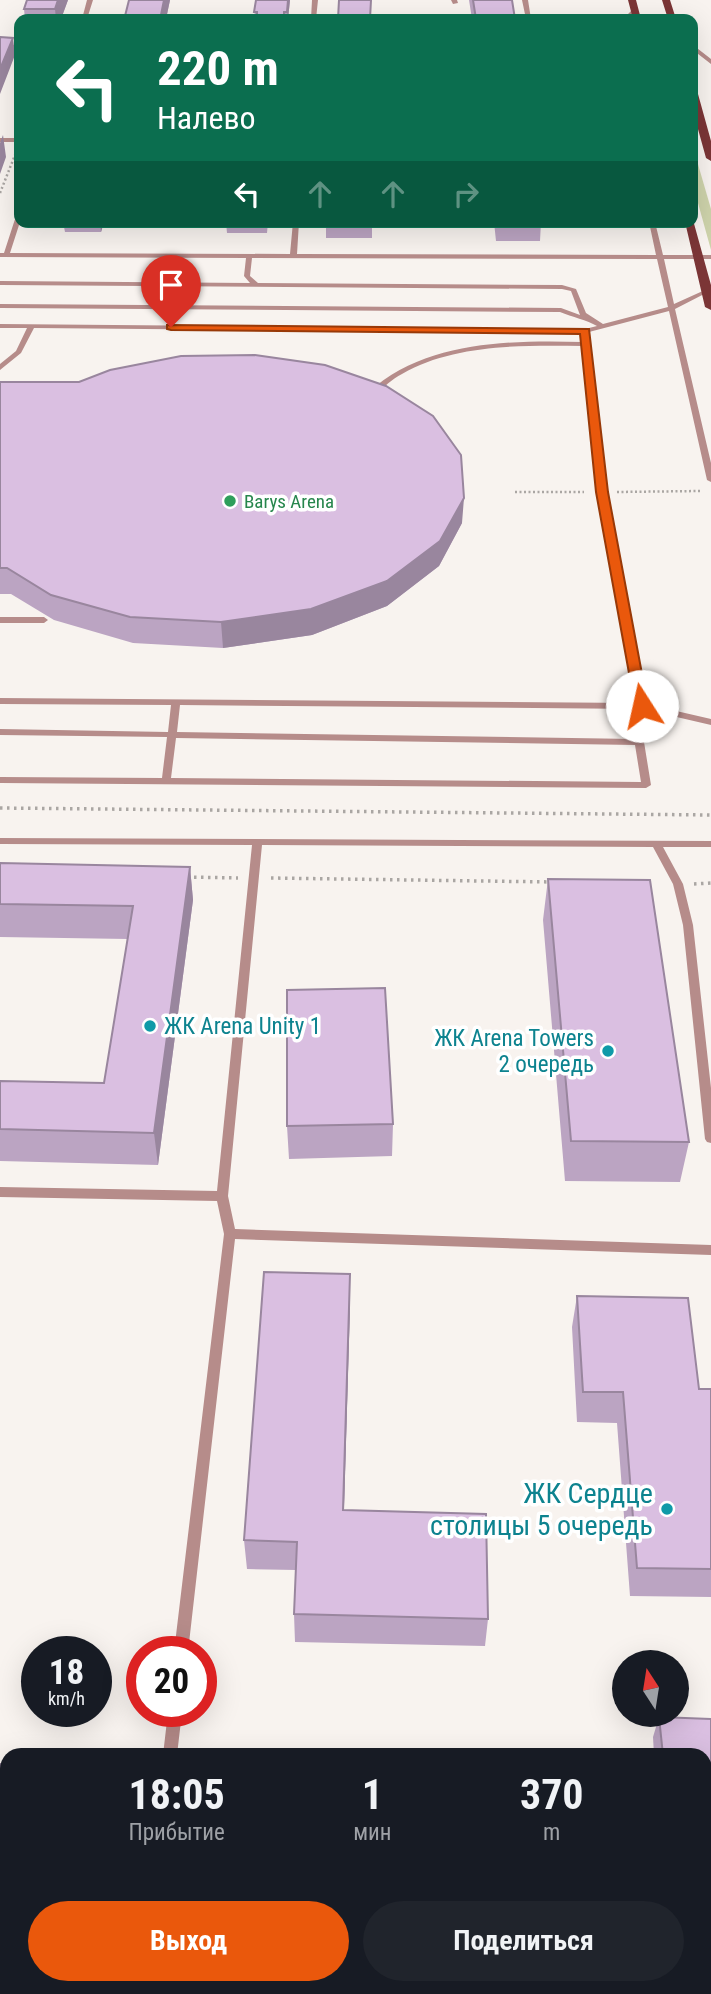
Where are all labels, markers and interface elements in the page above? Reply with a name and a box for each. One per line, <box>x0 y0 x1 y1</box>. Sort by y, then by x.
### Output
text: 220 m <box>157 40 279 97</box>
icon: left <box>42 42 133 133</box>
text: Налево <box>157 99 256 137</box>
icon: left <box>228 175 266 213</box>
icon: ahead <box>301 175 339 213</box>
icon: ahead <box>374 175 412 213</box>
icon: right <box>447 175 485 213</box>
pin <box>141 255 201 327</box>
icon: arrive <box>152 266 190 304</box>
place label: Barys Arena <box>244 490 334 513</box>
marker: Barys Arena <box>222 493 238 509</box>
position arrow <box>605 669 679 743</box>
place label: ЖК Arena Unity 1 <box>164 1013 321 1040</box>
marker: ЖК Arena Unity 1 <box>142 1018 158 1034</box>
place label: ЖК Arena Towers 2 очередь <box>434 1025 594 1078</box>
marker: ЖК Arena Towers 2 очередь <box>600 1043 616 1059</box>
place label: ЖК Сердце столицы 5 очередь <box>430 1477 653 1542</box>
marker: ЖК Сердце столицы 5 очередь <box>659 1501 675 1517</box>
speed limit sign: 20 <box>126 1636 217 1727</box>
north arrow <box>612 1650 690 1727</box>
map controls <box>612 1650 689 1727</box>
text: 18 <box>49 1652 84 1693</box>
text: km/h <box>48 1688 85 1709</box>
text: 18:05 <box>128 1770 225 1819</box>
text: 1 <box>362 1770 383 1819</box>
text: 370 <box>520 1770 584 1819</box>
text: Прибытие <box>128 1819 225 1846</box>
text: мин <box>353 1819 392 1846</box>
text: m <box>543 1819 560 1846</box>
button: Выход <box>28 1901 349 1981</box>
button: Поделиться <box>363 1901 684 1981</box>

